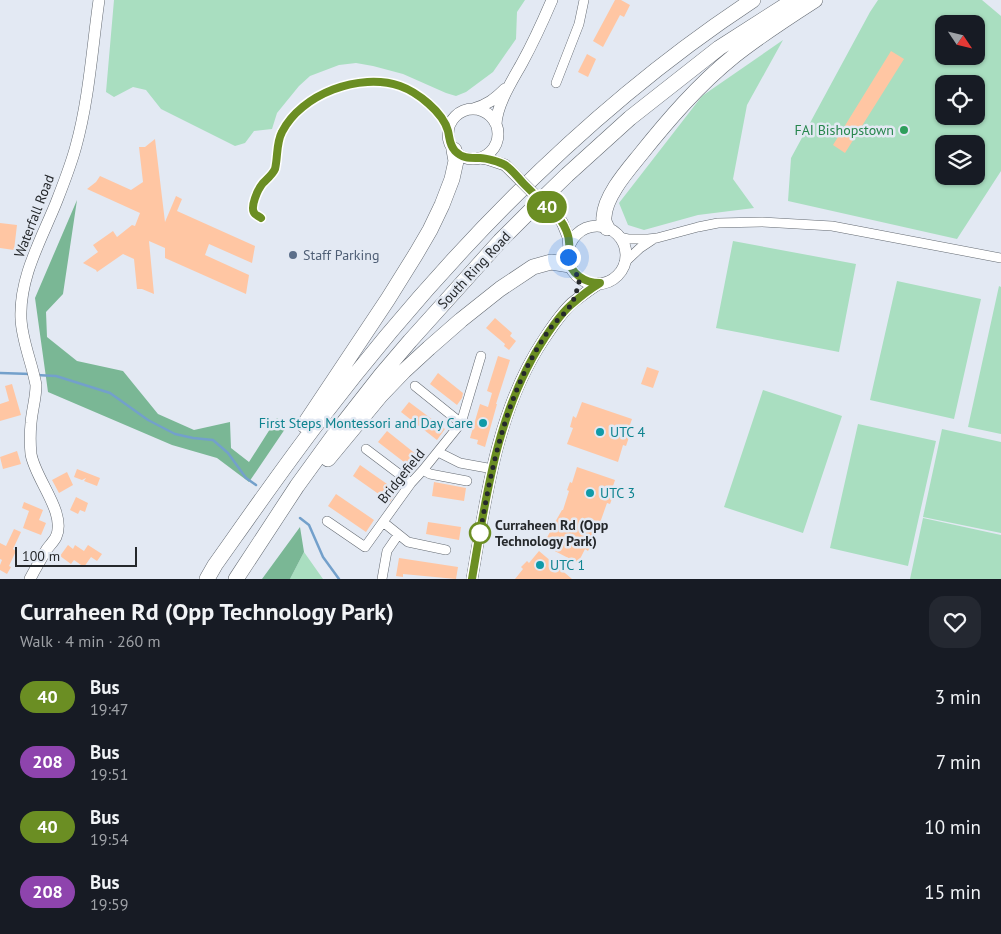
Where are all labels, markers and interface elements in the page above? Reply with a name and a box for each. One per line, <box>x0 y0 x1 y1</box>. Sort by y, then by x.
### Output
north arrow <box>935 15 985 65</box>
map controls <box>935 15 985 185</box>
button: locate <box>935 75 985 125</box>
place label: FAI Bishopstown <box>794 121 894 139</box>
marker: FAI Bishopstown <box>898 124 910 136</box>
button: layers <box>935 135 985 185</box>
street label: Waterfall Road <box>10 172 58 260</box>
line badge: 40 <box>524 191 570 223</box>
text: 40 <box>537 195 557 218</box>
street label: South Ring Road <box>434 228 514 312</box>
your location <box>556 245 581 270</box>
place label: Staff Parking <box>303 246 379 264</box>
marker: Staff Parking <box>287 249 299 261</box>
place label: First Steps Montessori and Day Care <box>259 414 473 432</box>
marker: First Steps Montessori and Day Care <box>477 417 489 429</box>
place label: UTC 4 <box>610 423 645 441</box>
marker: UTC 4 <box>594 426 606 438</box>
street label: Bridgefield <box>374 445 428 507</box>
place label: UTC 3 <box>600 484 635 502</box>
marker: UTC 3 <box>584 487 596 499</box>
place label: Curraheen Rd (Opp Technology Park) <box>495 516 609 550</box>
marker: Curraheen Rd (Opp Technology Park) <box>469 522 491 544</box>
scale bar <box>15 544 138 567</box>
text: 100 m <box>22 547 60 565</box>
place label: UTC 1 <box>550 556 585 574</box>
marker: UTC 1 <box>534 559 546 571</box>
text: Curraheen Rd (Opp Technology Park) <box>20 596 394 627</box>
button: heart <box>929 596 981 648</box>
text: Walk · 4 min · 260 m <box>20 631 160 651</box>
text: Bus <box>90 675 119 699</box>
text: 40 <box>37 685 58 708</box>
text: 3 min <box>935 685 981 709</box>
text: 19:47 <box>90 699 128 719</box>
text: Bus <box>90 740 119 764</box>
text: 208 <box>32 750 63 773</box>
text: 7 min <box>936 750 981 774</box>
text: 19:51 <box>90 764 128 784</box>
text: Bus <box>90 805 119 829</box>
text: 40 <box>37 815 58 838</box>
text: 10 min <box>924 815 981 839</box>
text: 19:54 <box>90 829 128 849</box>
text: Bus <box>90 870 119 894</box>
text: 208 <box>32 880 63 903</box>
text: 15 min <box>924 880 981 904</box>
text: 19:59 <box>90 894 128 914</box>

